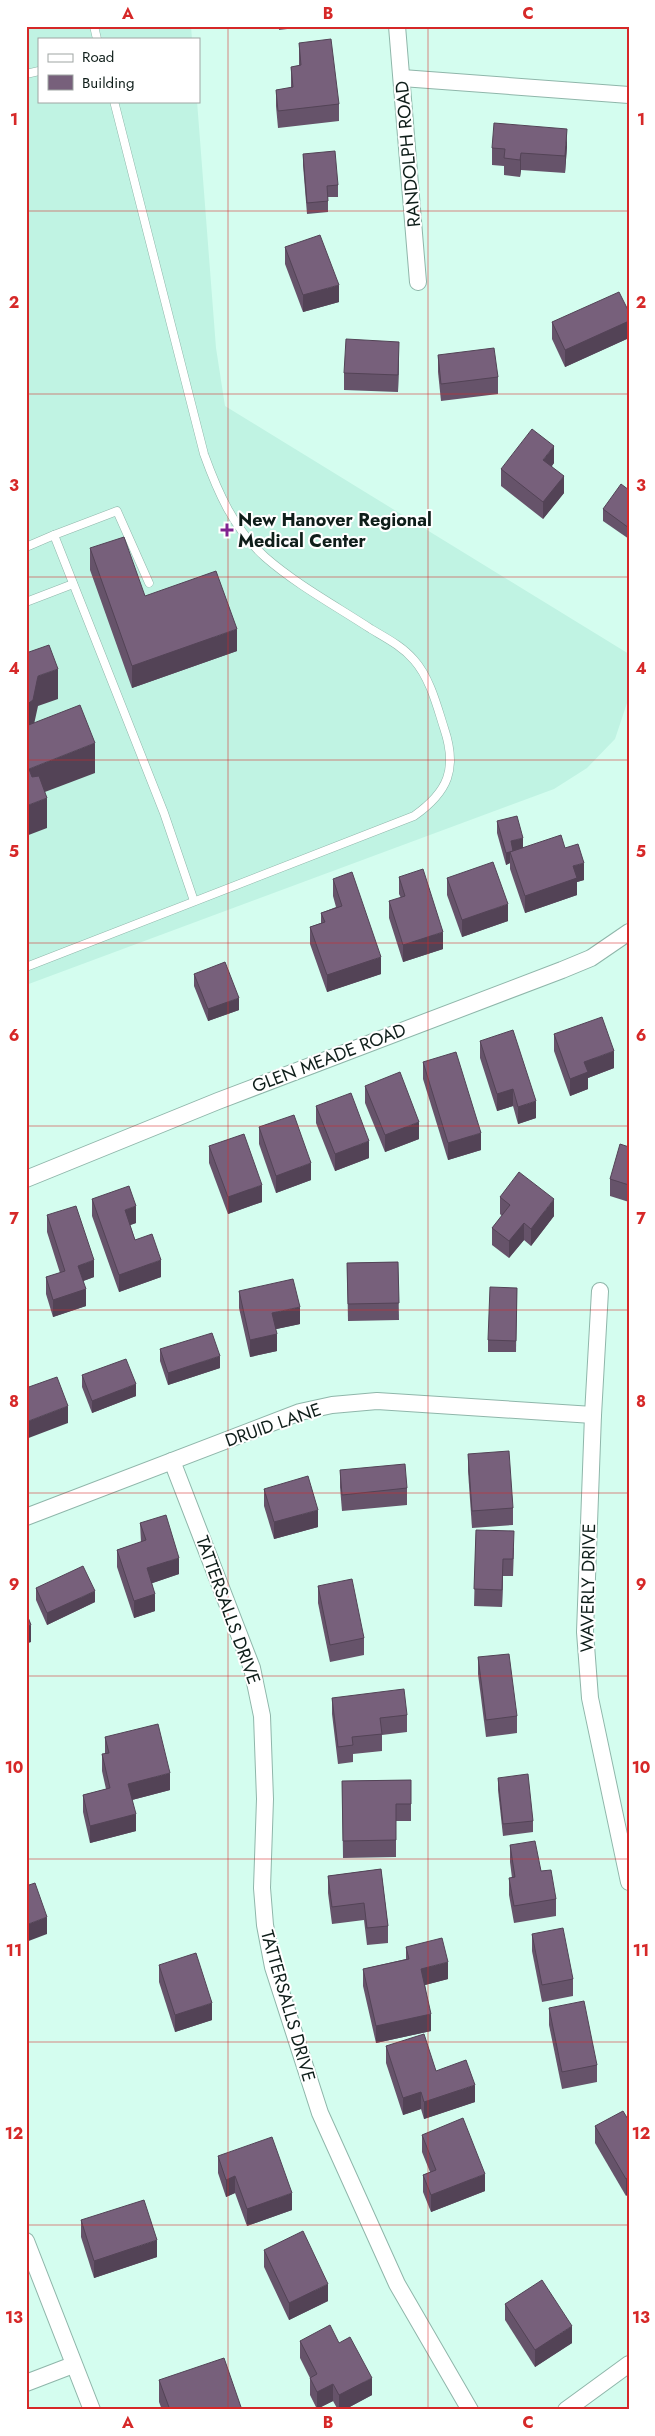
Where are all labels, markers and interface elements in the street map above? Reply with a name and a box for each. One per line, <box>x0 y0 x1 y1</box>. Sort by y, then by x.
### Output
text: A <box>121 2 134 25</box>
text: B <box>323 2 333 25</box>
text: C <box>522 2 534 25</box>
legend <box>38 38 200 102</box>
text: Road <box>82 46 114 68</box>
text: Building <box>82 72 134 94</box>
street label: RANDOLPH ROAD <box>389 80 427 228</box>
text: 1 <box>10 108 18 131</box>
text: 1 <box>637 108 645 131</box>
text: 2 <box>9 291 19 314</box>
text: 2 <box>636 291 646 314</box>
text: 3 <box>9 474 19 497</box>
text: 3 <box>636 474 646 497</box>
place label: New Hanover Regional Medical Center <box>238 507 432 554</box>
marker: New Hanover Regional Medical Center <box>220 523 234 537</box>
text: 4 <box>8 657 20 680</box>
text: 4 <box>635 657 647 680</box>
text: 5 <box>9 840 19 863</box>
text: 5 <box>636 840 646 863</box>
street label: GLEN MEADE ROAD <box>248 1017 410 1099</box>
text: 6 <box>9 1024 19 1047</box>
text: 6 <box>636 1024 646 1047</box>
text: 7 <box>9 1207 19 1230</box>
text: 7 <box>636 1207 646 1230</box>
text: 8 <box>9 1390 19 1413</box>
text: 8 <box>636 1390 646 1413</box>
street label: DRUID LANE <box>221 1396 325 1454</box>
street label: WAVERLY DRIVE <box>574 1523 602 1653</box>
street label: TATTERSALLS DRIVE <box>189 1532 267 1688</box>
text: 9 <box>9 1573 19 1596</box>
text: 9 <box>636 1573 646 1596</box>
text: 10 <box>5 1756 23 1779</box>
text: 10 <box>632 1756 650 1779</box>
street label: TATTERSALLS DRIVE <box>254 1927 322 2085</box>
text: 11 <box>6 1939 22 1962</box>
text: 11 <box>633 1939 649 1962</box>
text: 12 <box>5 2122 23 2145</box>
text: 12 <box>632 2122 650 2145</box>
text: 13 <box>5 2306 23 2329</box>
text: 13 <box>632 2306 650 2329</box>
text: A <box>121 2411 134 2434</box>
text: B <box>323 2411 333 2434</box>
text: C <box>522 2411 534 2434</box>

